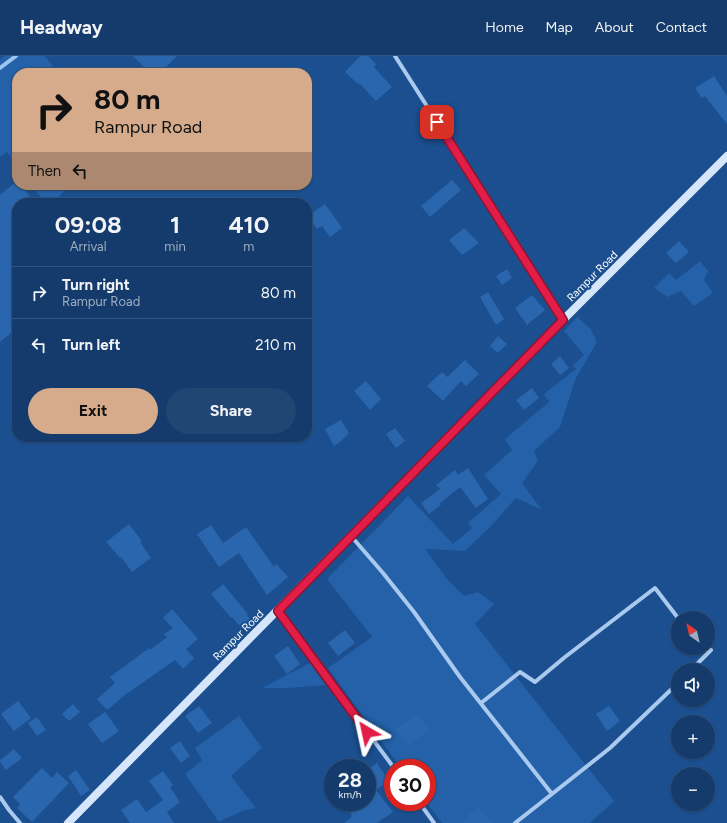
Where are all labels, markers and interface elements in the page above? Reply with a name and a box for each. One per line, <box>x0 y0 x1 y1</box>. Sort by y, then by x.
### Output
text: Headway <box>20 16 103 39</box>
text: Home <box>485 19 524 36</box>
text: Map <box>546 19 573 36</box>
text: About <box>595 19 634 36</box>
text: Contact <box>656 19 707 36</box>
text: 80 m <box>94 82 160 116</box>
icon: right <box>28 84 80 136</box>
pin <box>420 105 454 139</box>
icon: arrive <box>426 111 448 133</box>
text: Rampur Road <box>94 116 202 138</box>
icon: left <box>69 160 91 182</box>
text: Then <box>28 162 61 180</box>
text: 09:08 <box>55 210 122 239</box>
text: 1 <box>170 210 180 239</box>
text: 410 <box>228 210 269 239</box>
text: Arrival <box>70 239 107 254</box>
text: min <box>164 239 186 254</box>
text: m <box>243 239 254 254</box>
street label: Rampur Road <box>564 248 620 304</box>
text: Turn right <box>62 276 130 294</box>
icon: right <box>28 282 50 304</box>
text: 80 m <box>261 284 296 302</box>
text: Rampur Road <box>62 294 140 309</box>
icon: left <box>28 334 50 356</box>
text: Turn left <box>62 336 120 354</box>
text: 210 m <box>255 336 296 354</box>
button: Exit <box>28 388 158 434</box>
button: Share <box>166 388 296 434</box>
street label: Rampur Road <box>210 607 266 663</box>
north arrow <box>671 611 715 655</box>
map controls <box>671 611 715 811</box>
button: sound <box>671 663 715 707</box>
position arrow <box>346 711 388 753</box>
button: + <box>671 715 715 759</box>
speed limit sign: 30 <box>384 759 436 811</box>
button: − <box>671 767 715 811</box>
text: 28 <box>338 768 362 792</box>
text: km/h <box>339 788 361 801</box>

